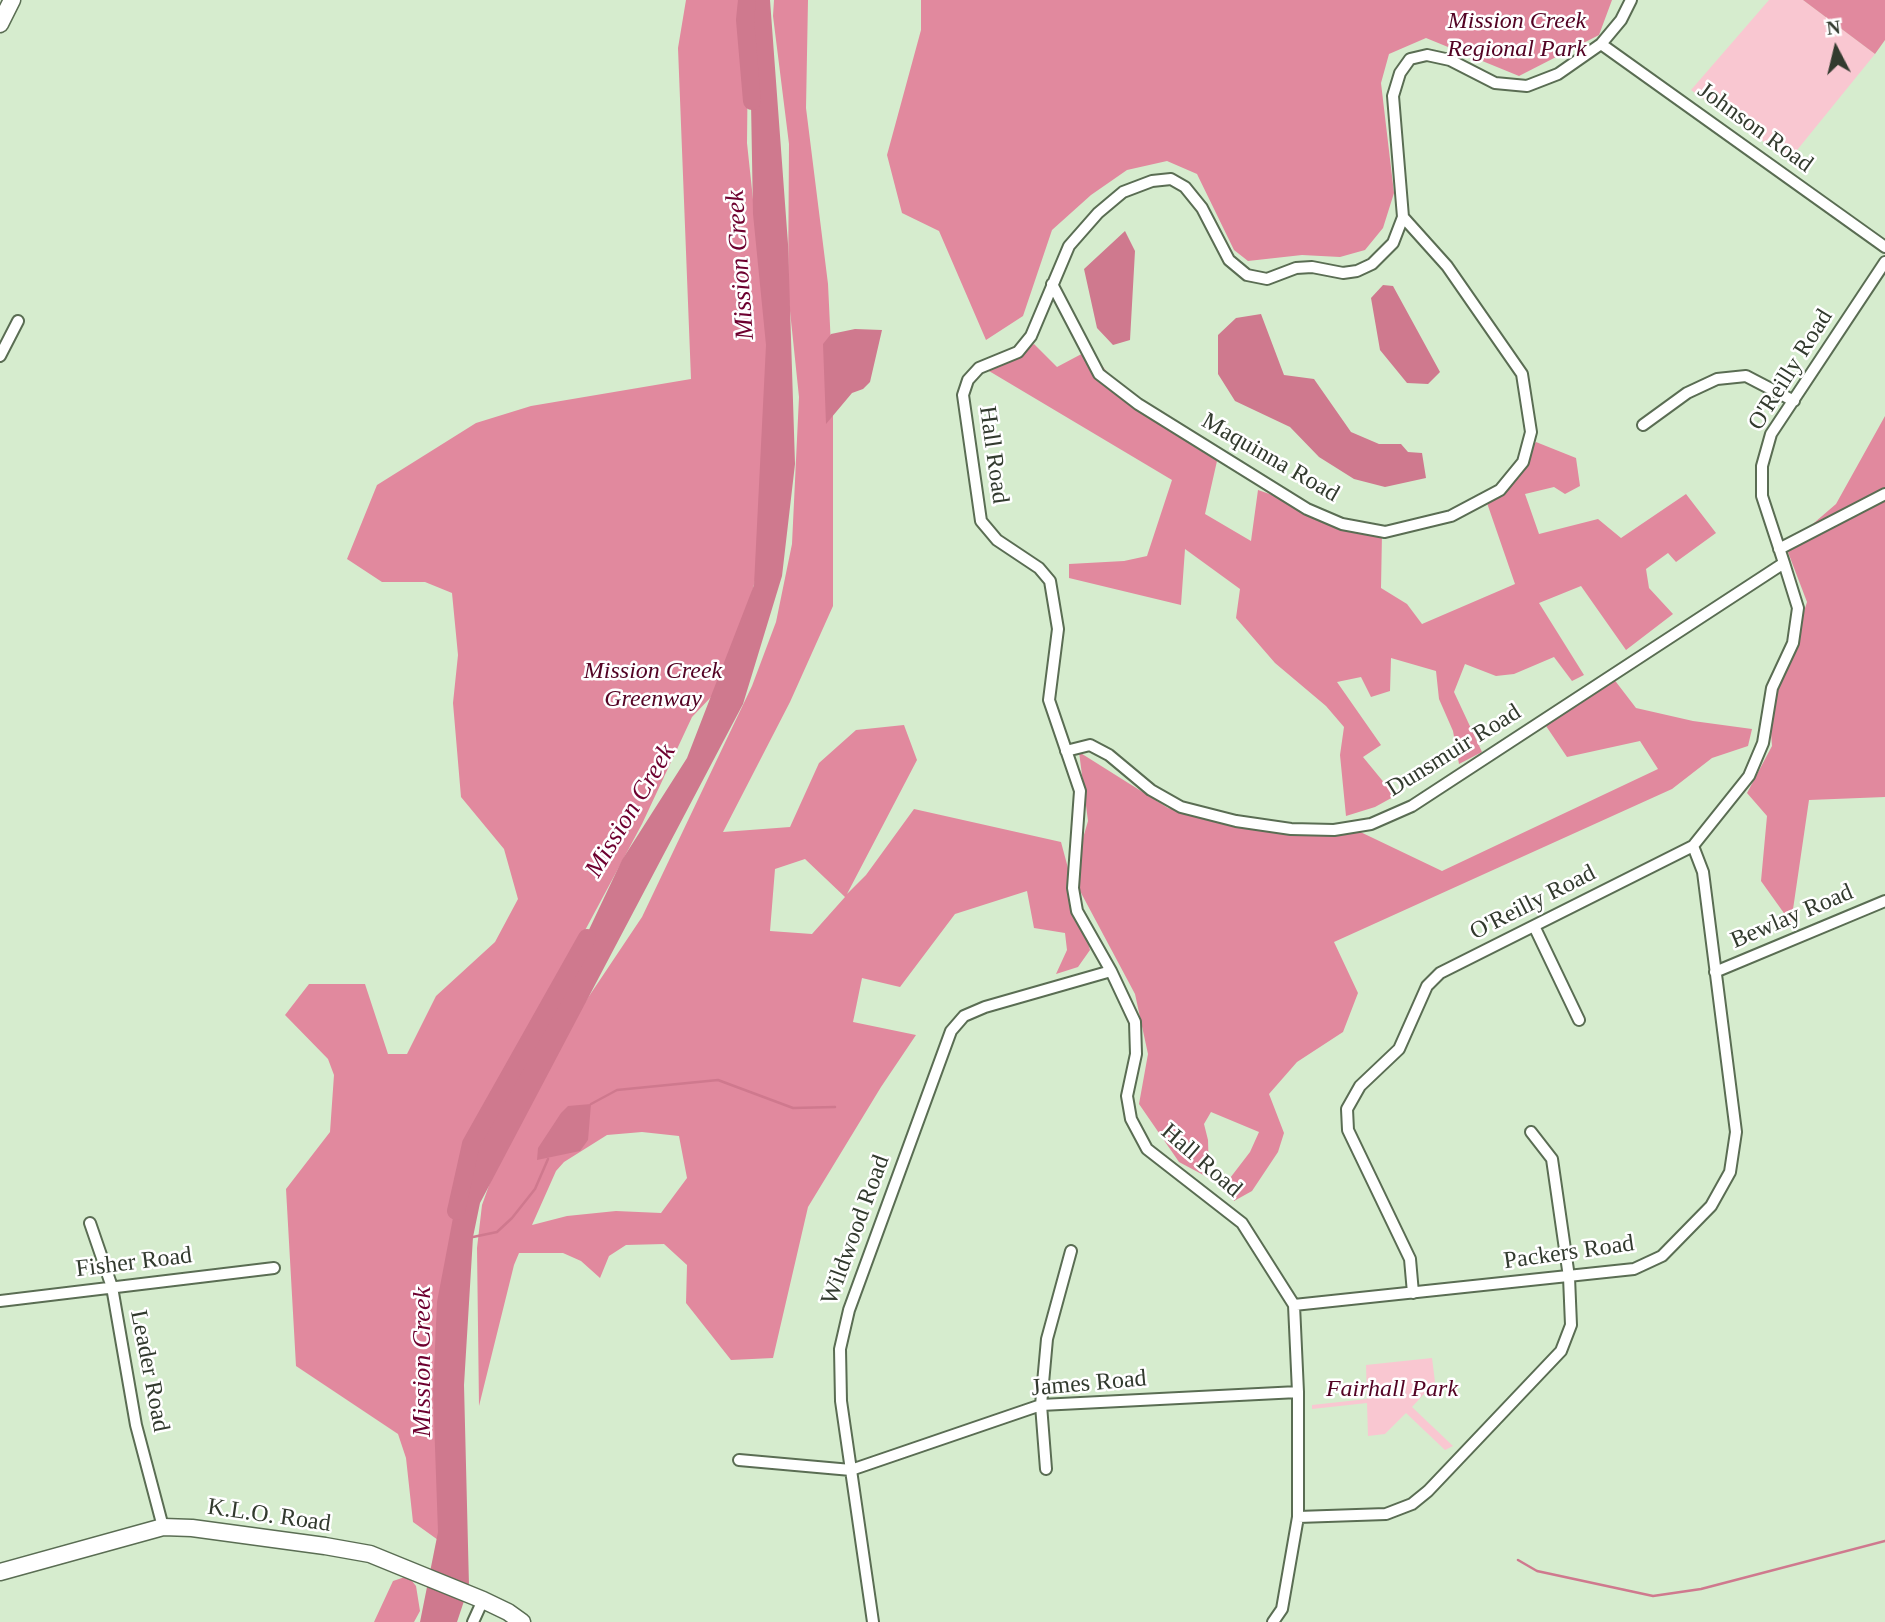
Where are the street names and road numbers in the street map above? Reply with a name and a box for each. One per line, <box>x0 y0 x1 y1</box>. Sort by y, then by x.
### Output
street label: Johnson Road <box>1692 77 1818 179</box>
street label: O'Reilly Road <box>1742 304 1840 436</box>
street label: Hall Road <box>972 404 1014 506</box>
street label: Maquinna Road <box>1196 407 1344 509</box>
street label: Dunsmuir Road <box>1382 698 1526 804</box>
street label: O'Reilly Road <box>1465 859 1601 947</box>
street label: Bewlay Road <box>1727 878 1857 956</box>
street label: Hall Road <box>1155 1118 1247 1204</box>
street label: Wildwood Road <box>816 1151 896 1309</box>
street label: Packers Road <box>1502 1230 1636 1276</box>
street label: Fisher Road <box>74 1242 194 1284</box>
street label: Leader Road <box>123 1308 175 1434</box>
street label: James Road <box>1030 1365 1148 1403</box>
street label: K.L.O. Road <box>206 1493 332 1539</box>

